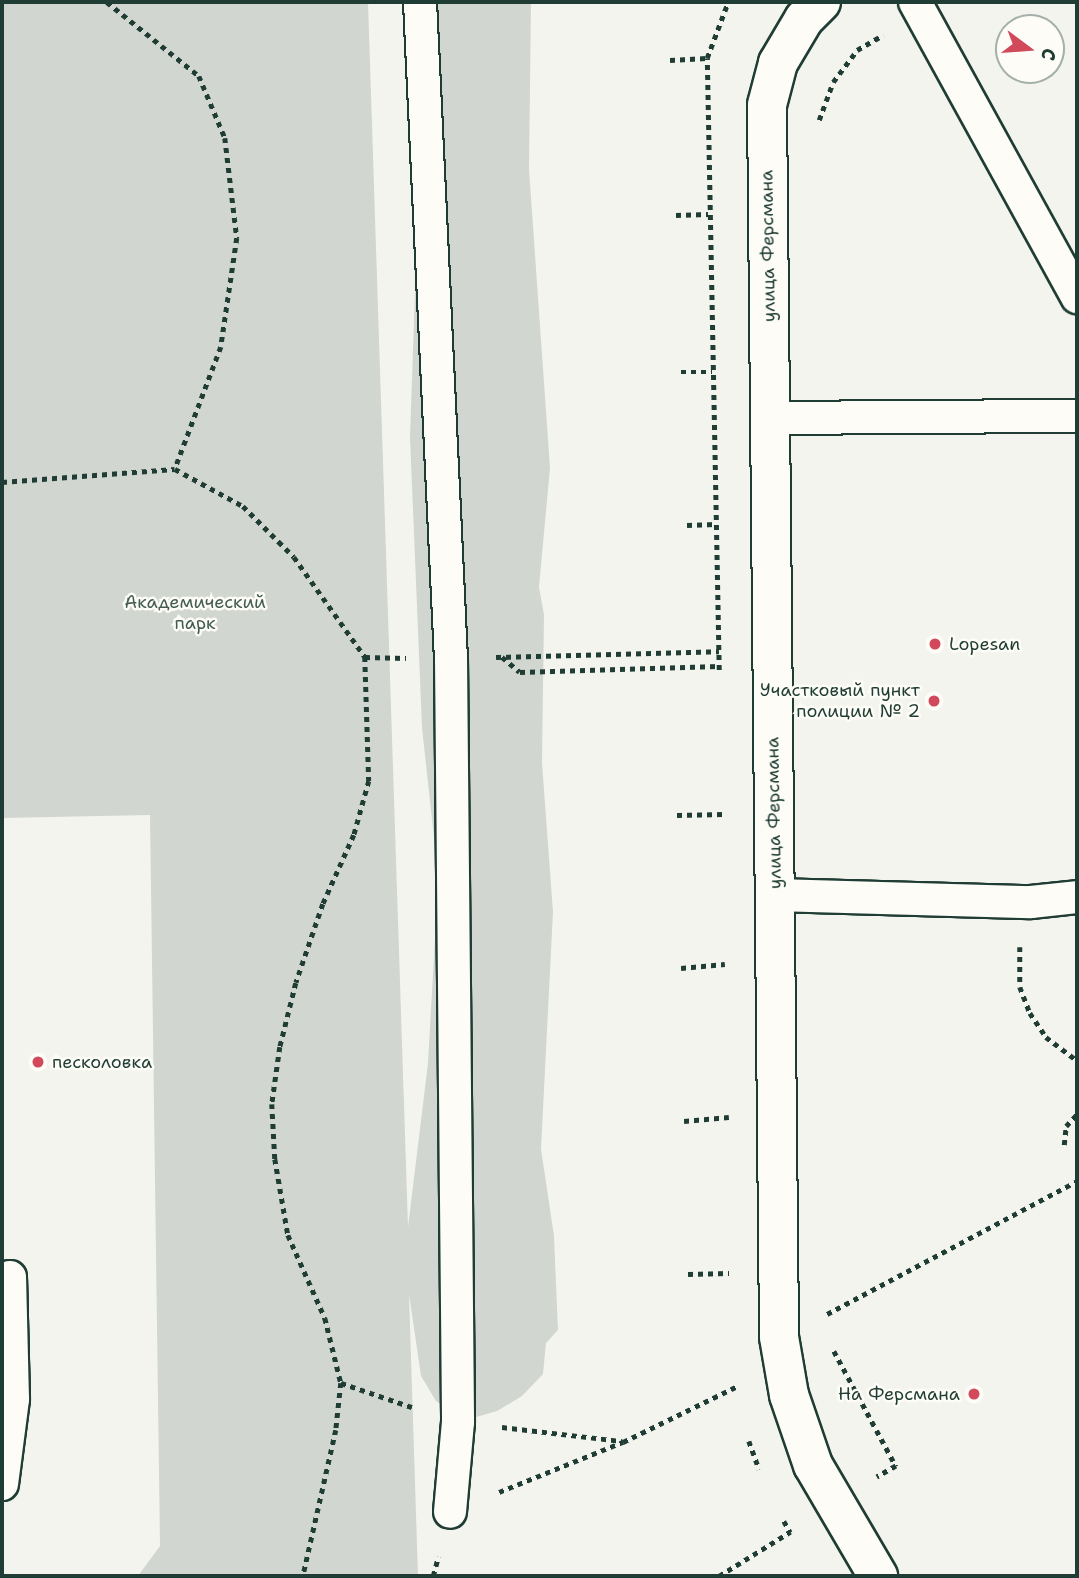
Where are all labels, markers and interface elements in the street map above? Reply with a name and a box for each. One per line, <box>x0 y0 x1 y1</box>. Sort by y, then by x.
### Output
north arrow <box>995 14 1065 84</box>
text: С <box>1035 45 1062 63</box>
street label: улица Ферсмана <box>756 170 780 322</box>
park label: Академический парк <box>124 592 266 634</box>
place label: Lopesan <box>949 633 1020 655</box>
marker: Lopesan <box>927 636 943 652</box>
place label: Участковый пункт полиции № 2 <box>760 680 920 722</box>
marker: Участковый пункт полиции № 2 <box>926 693 942 709</box>
street label: улица Ферсмана <box>762 737 786 889</box>
place label: песколовка <box>52 1051 152 1073</box>
marker: песколовка <box>30 1054 46 1070</box>
place label: На Ферсмана <box>838 1383 960 1405</box>
marker: На Ферсмана <box>966 1386 982 1402</box>

